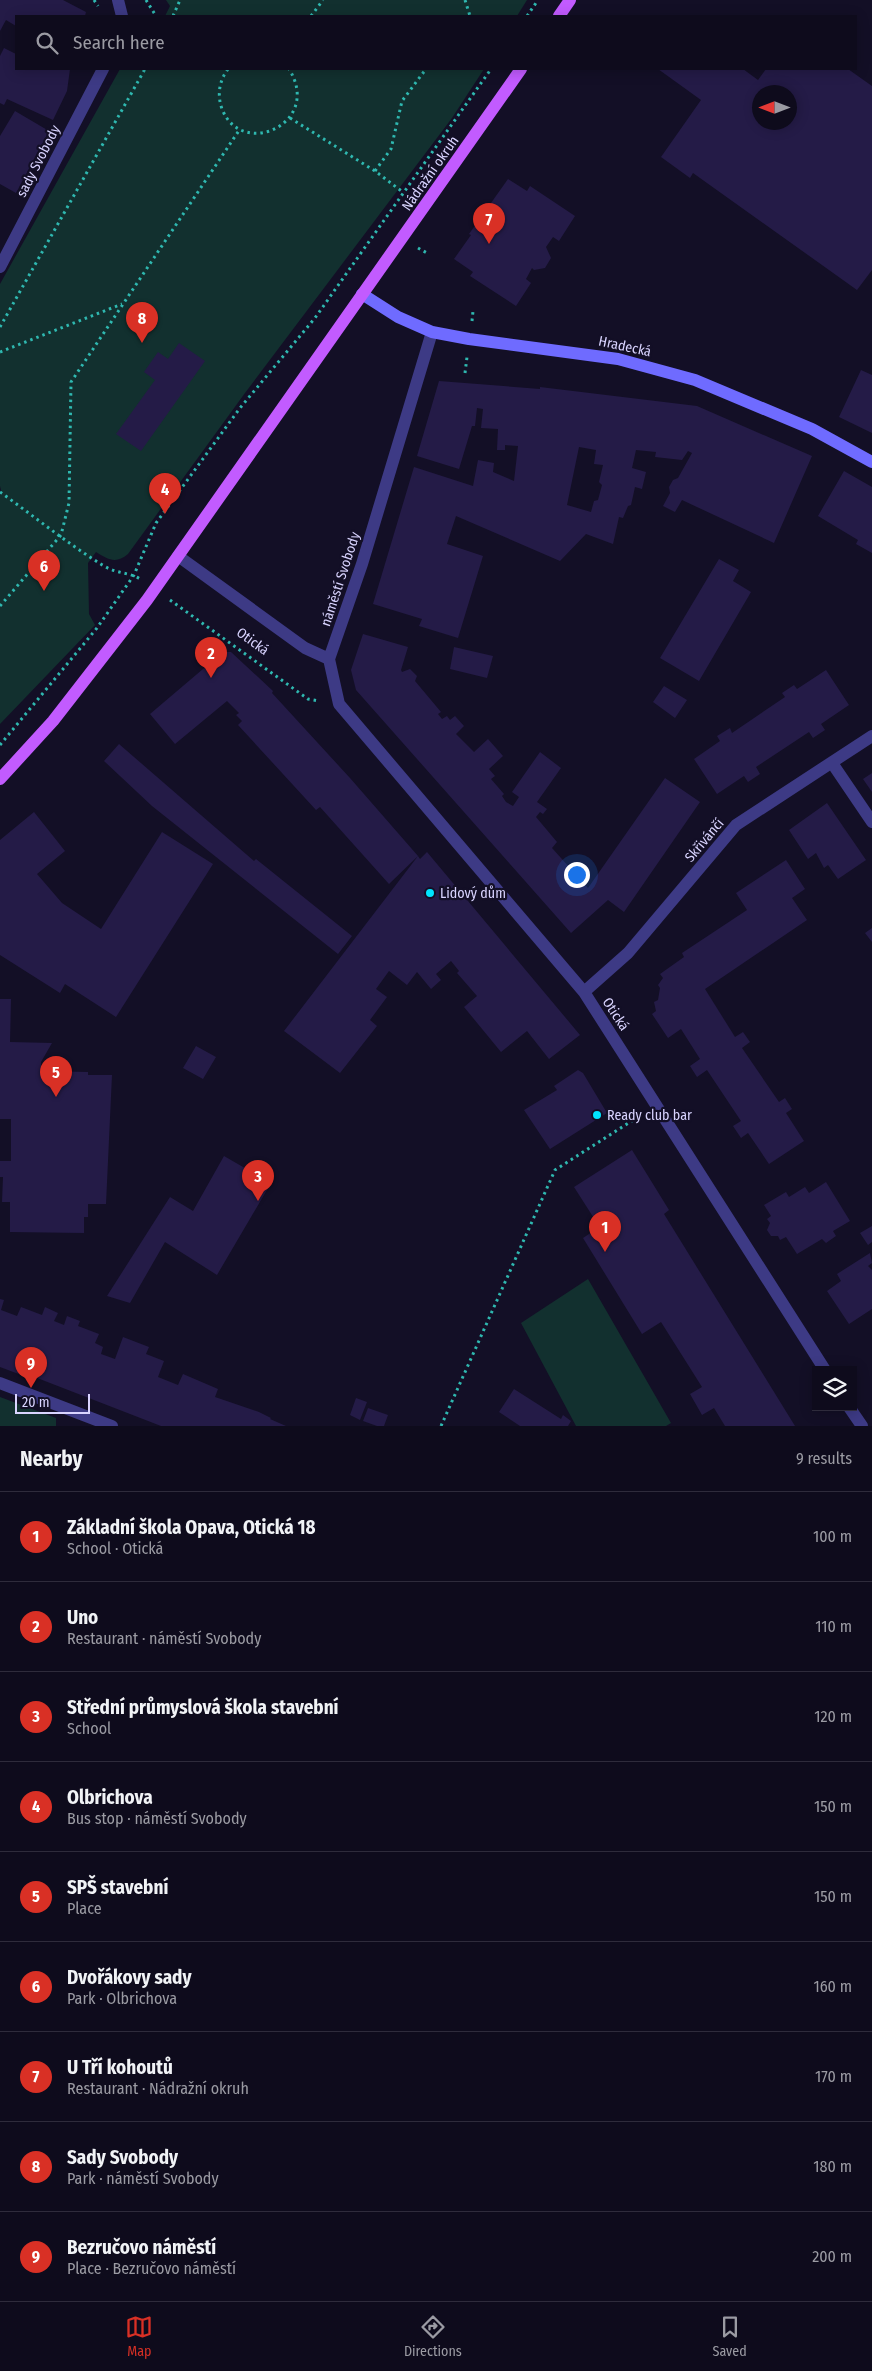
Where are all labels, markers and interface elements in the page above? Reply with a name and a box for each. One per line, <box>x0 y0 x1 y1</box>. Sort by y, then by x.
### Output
search box <box>15 15 857 70</box>
icon: search <box>33 29 61 57</box>
text: Search here <box>73 31 165 54</box>
north arrow <box>752 85 797 130</box>
street label: sady Svobody <box>13 122 64 200</box>
street label: Nádražní okruh <box>398 133 462 214</box>
pin: 7 <box>473 203 505 244</box>
pin: 8 <box>126 302 158 343</box>
street label: Hradecká <box>597 333 653 360</box>
pin: 4 <box>149 473 181 514</box>
street label: náměstí Svobody <box>317 529 364 628</box>
pin: 6 <box>28 550 60 591</box>
street label: Otická <box>233 624 272 659</box>
pin: 2 <box>195 637 227 678</box>
street label: Skřivánčí <box>681 815 728 866</box>
your location <box>564 862 590 888</box>
place label: Lidový dům <box>440 885 506 902</box>
marker: Lidový dům <box>424 887 436 899</box>
street label: Otická <box>599 995 633 1034</box>
pin: 5 <box>40 1056 72 1097</box>
place label: Ready club bar <box>607 1107 692 1124</box>
marker: Ready club bar <box>591 1109 603 1121</box>
pin: 3 <box>242 1160 274 1201</box>
pin: 1 <box>589 1211 621 1252</box>
pin: 9 <box>15 1347 47 1388</box>
map controls <box>812 1366 857 1411</box>
button: layers <box>812 1366 857 1411</box>
scale bar <box>15 1391 90 1414</box>
text: 20 m <box>22 1394 50 1411</box>
text: Nearby <box>20 1446 82 1472</box>
text: 9 results <box>796 1449 852 1468</box>
text: Základní škola Opava, Otická 18 <box>67 1516 316 1539</box>
text: 1 <box>33 1527 39 1546</box>
text: 100 m <box>813 1527 852 1546</box>
text: School · Otická <box>67 1539 163 1558</box>
text: Uno <box>67 1606 98 1629</box>
text: 2 <box>32 1617 40 1636</box>
text: 110 m <box>815 1617 852 1636</box>
text: Restaurant · náměstí Svobody <box>67 1629 261 1648</box>
text: Střední průmyslová škola stavební <box>67 1696 339 1719</box>
text: 3 <box>32 1707 40 1726</box>
text: 120 m <box>814 1707 852 1726</box>
text: School <box>67 1719 111 1738</box>
text: Olbrichova <box>67 1786 153 1809</box>
text: 4 <box>32 1797 40 1816</box>
text: 150 m <box>814 1797 852 1816</box>
text: Bus stop · náměstí Svobody <box>67 1809 247 1828</box>
text: SPŠ stavební <box>67 1876 168 1899</box>
text: 5 <box>32 1887 40 1906</box>
text: 150 m <box>814 1887 852 1906</box>
text: Place <box>67 1899 102 1918</box>
text: Dvořákovy sady <box>67 1966 192 1989</box>
text: 6 <box>32 1977 40 1996</box>
text: 160 m <box>813 1977 852 1996</box>
text: Park · Olbrichova <box>67 1989 177 2008</box>
text: U Tří kohoutů <box>67 2056 173 2079</box>
text: 7 <box>33 2067 39 2086</box>
text: 170 m <box>815 2067 852 2086</box>
text: Restaurant · Nádražní okruh <box>67 2079 249 2098</box>
text: Sady Svobody <box>67 2146 178 2169</box>
text: 8 <box>32 2157 40 2176</box>
text: 180 m <box>813 2157 852 2176</box>
text: Park · náměstí Svobody <box>67 2169 219 2188</box>
text: Bezručovo náměstí <box>67 2236 216 2259</box>
text: 9 <box>32 2247 40 2266</box>
text: 200 m <box>812 2247 852 2266</box>
text: Place · Bezručovo náměstí <box>67 2259 236 2278</box>
tab: Map <box>125 2313 153 2360</box>
tab: Directions <box>404 2313 462 2360</box>
tab: Saved <box>712 2313 747 2360</box>

